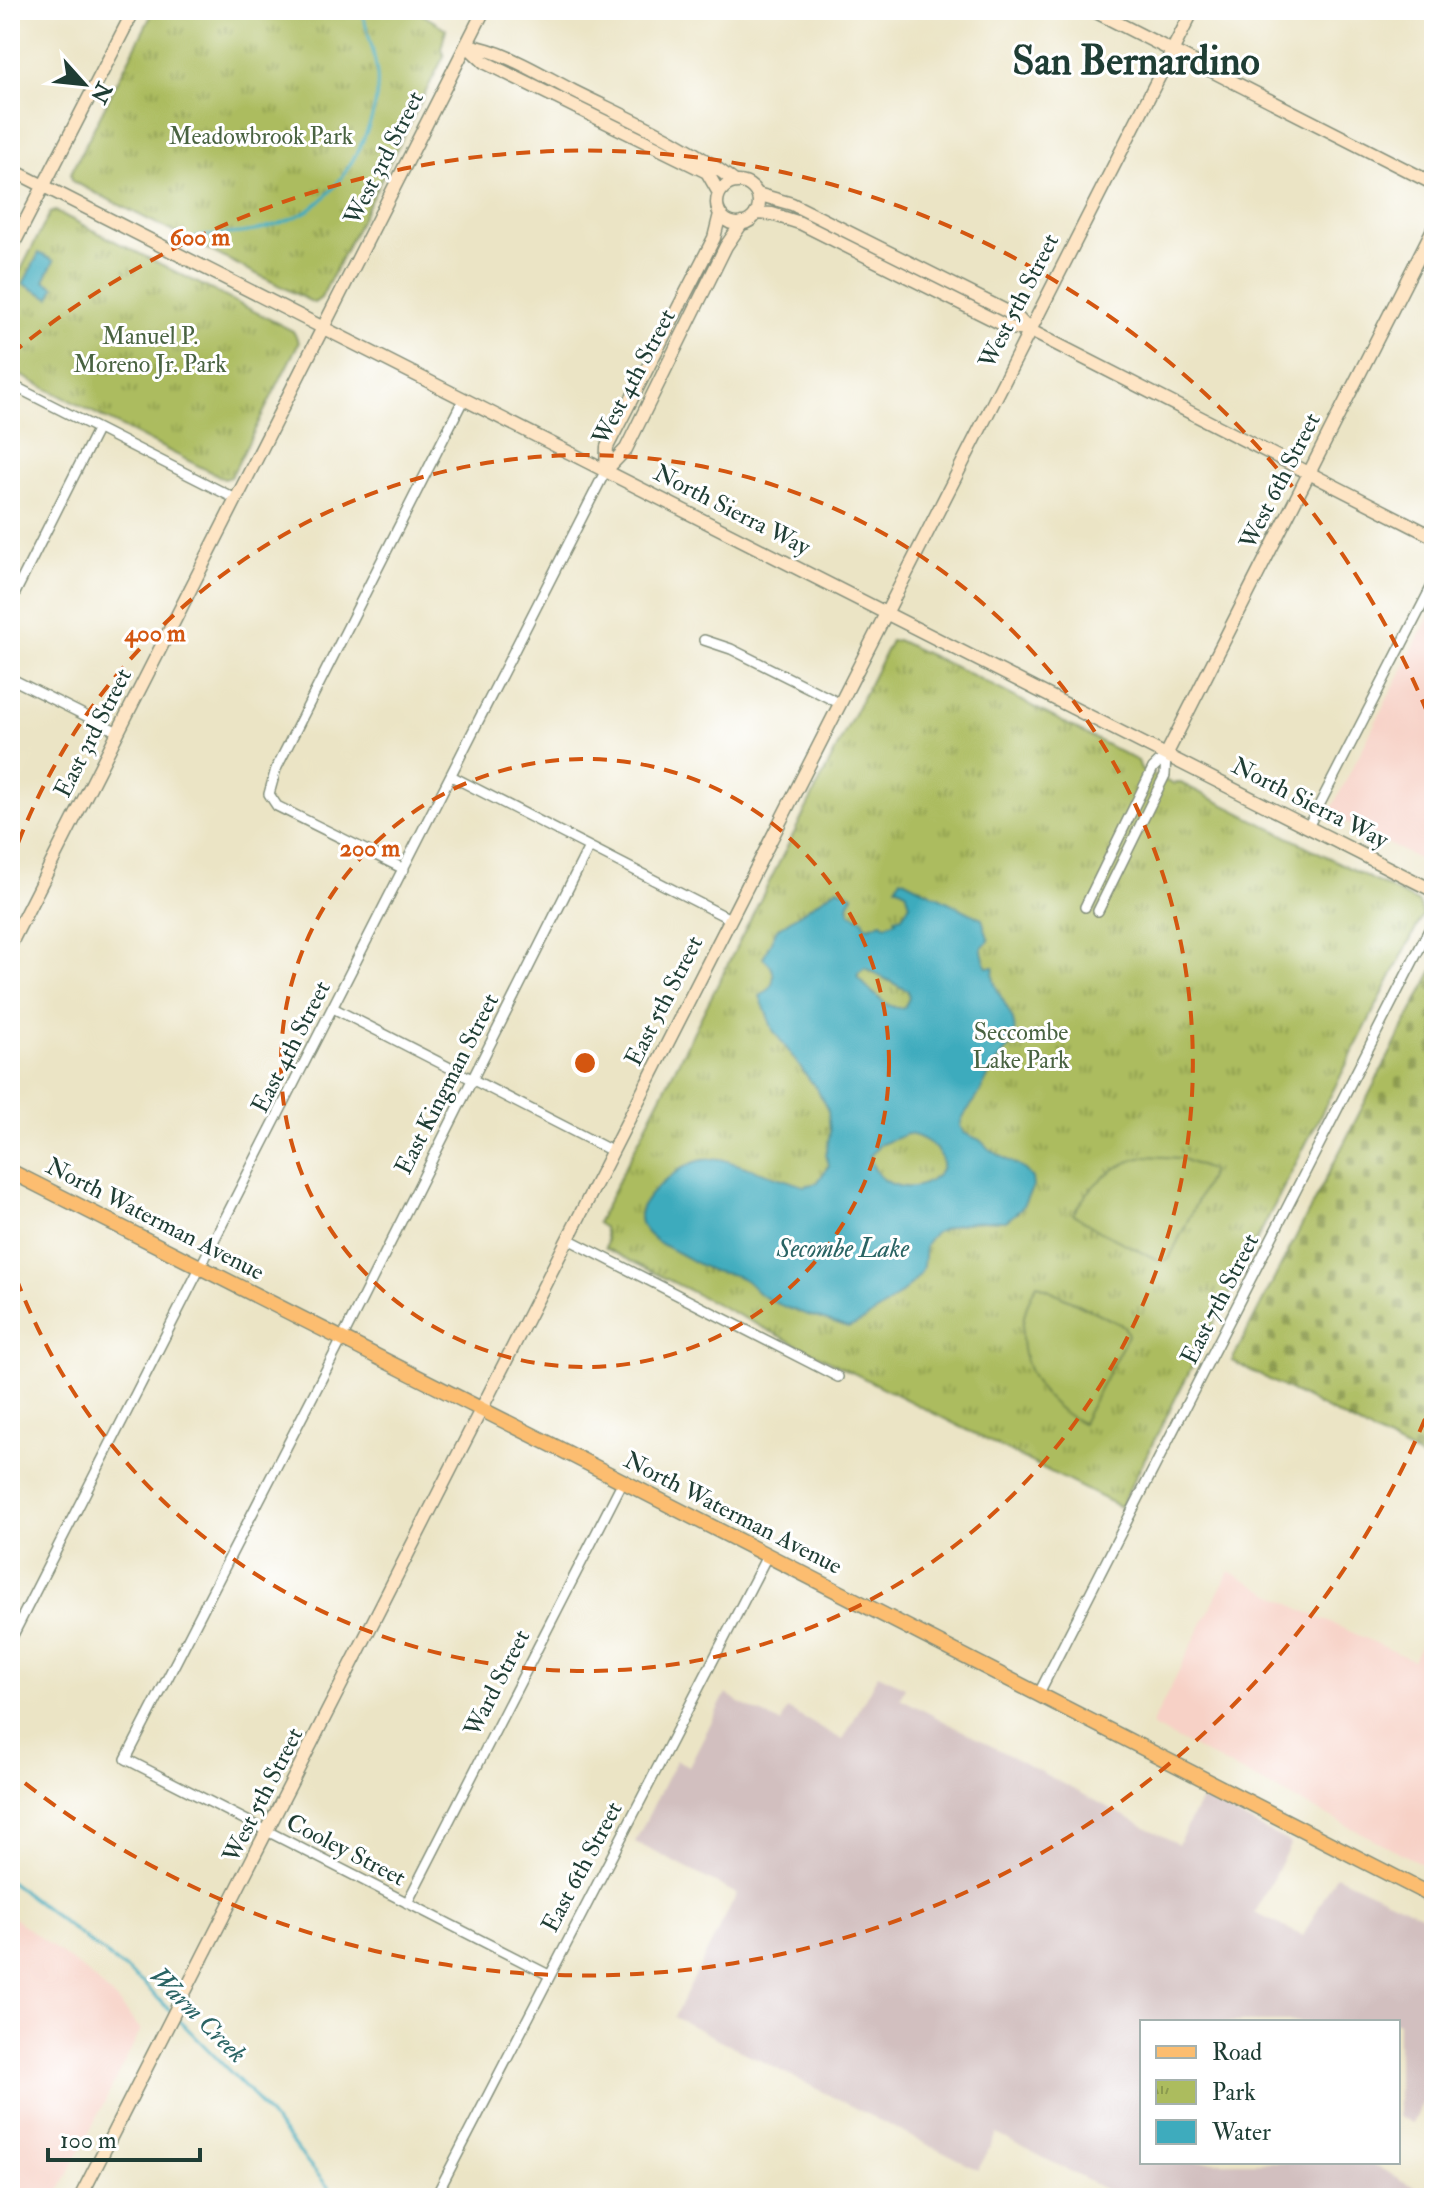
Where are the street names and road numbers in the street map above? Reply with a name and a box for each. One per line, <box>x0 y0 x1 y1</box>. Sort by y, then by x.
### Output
street label: West 3rd Street <box>337 86 431 231</box>
street label: West 5th Street <box>971 228 1066 374</box>
street label: West 4th Street <box>585 304 683 451</box>
street label: West 6th Street <box>1232 408 1328 555</box>
street label: North Sierra Way <box>648 457 816 563</box>
street label: East 3rd Street <box>47 663 139 803</box>
street label: North Sierra Way <box>1226 750 1394 856</box>
street label: East 5th Street <box>618 931 710 1071</box>
street label: East 4th Street <box>244 975 338 1118</box>
street label: East Kingman Street <box>388 988 506 1180</box>
street label: North Waterman Avenue <box>41 1150 269 1288</box>
street label: East 7th Street <box>1174 1228 1266 1370</box>
street label: North Waterman Avenue <box>619 1444 847 1582</box>
street label: Ward Street <box>456 1624 537 1742</box>
street label: West 5th Street <box>215 1722 310 1868</box>
street label: East 6th Street <box>535 1796 629 1938</box>
street label: Cooley Street <box>281 1807 411 1893</box>

